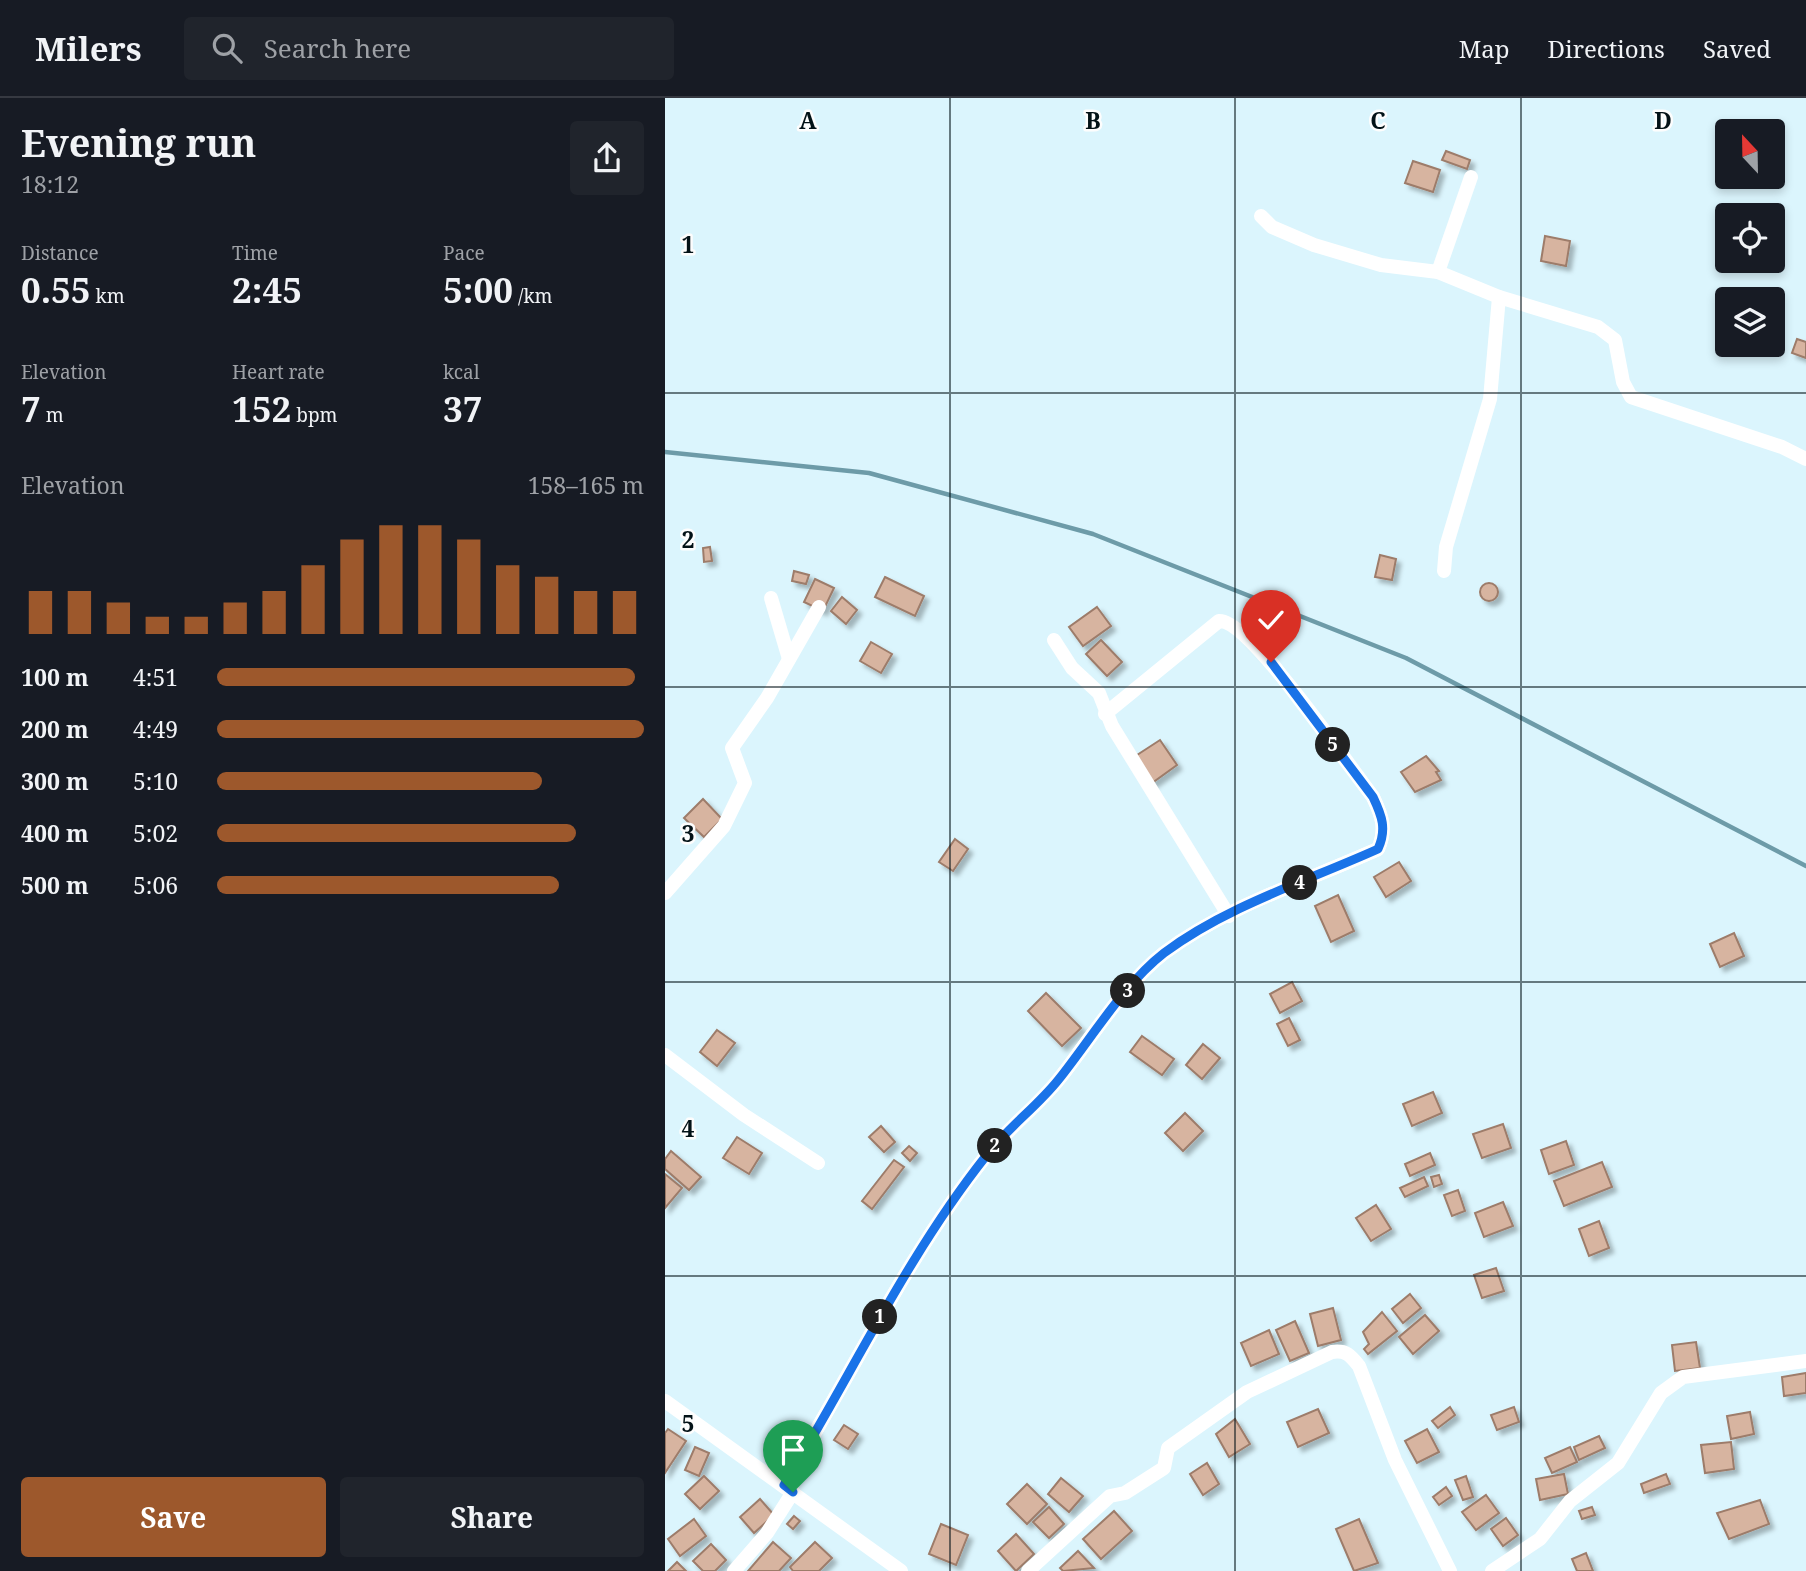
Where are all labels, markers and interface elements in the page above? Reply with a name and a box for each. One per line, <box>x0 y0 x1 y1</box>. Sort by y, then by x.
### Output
search box <box>184 17 674 80</box>
text: Milers <box>35 26 142 71</box>
icon: search <box>208 29 246 67</box>
text: Search here <box>264 30 411 66</box>
text: Map <box>1459 32 1510 65</box>
text: Directions <box>1548 32 1665 65</box>
text: Saved <box>1703 32 1771 65</box>
text: A <box>799 104 817 136</box>
text: B <box>1085 104 1101 136</box>
text: C <box>1370 104 1386 136</box>
text: D <box>1654 104 1672 136</box>
text: Evening run <box>21 116 256 168</box>
north arrow <box>1715 119 1785 189</box>
map controls <box>1715 119 1785 357</box>
button: share <box>570 121 644 195</box>
text: 18:12 <box>21 168 79 200</box>
button: locate <box>1715 203 1785 273</box>
text: 1 <box>682 228 695 260</box>
text: Distance <box>21 240 99 266</box>
text: Time <box>232 240 278 266</box>
text: Pace <box>443 240 485 266</box>
text: 0.55 <box>21 266 91 313</box>
text: 2:45 <box>232 266 302 313</box>
text: 5:00 <box>443 266 513 313</box>
text: km <box>91 283 125 309</box>
text: /km <box>513 283 552 309</box>
button: layers <box>1715 287 1785 357</box>
text: Elevation <box>21 359 107 385</box>
text: Heart rate <box>232 359 325 385</box>
text: kcal <box>443 359 480 385</box>
text: 7 <box>21 385 41 432</box>
text: 152 <box>232 385 291 432</box>
text: 37 <box>443 385 483 432</box>
text: m <box>41 402 64 428</box>
text: bpm <box>291 402 338 428</box>
text: Elevation <box>21 469 125 501</box>
text: 158–165 m <box>528 469 644 501</box>
text: 2 <box>682 523 695 555</box>
pin <box>1241 590 1301 662</box>
icon: check <box>1252 601 1290 639</box>
text: 100 m <box>21 661 89 693</box>
text: 4:51 <box>133 661 178 693</box>
text: 200 m <box>21 713 89 745</box>
text: 4:49 <box>133 713 178 745</box>
pin: 5 <box>1315 728 1351 762</box>
text: 5 <box>1327 731 1338 757</box>
text: 300 m <box>21 765 89 797</box>
text: 5:10 <box>133 765 178 797</box>
text: 400 m <box>21 817 89 849</box>
text: 5:02 <box>133 817 178 849</box>
text: 3 <box>682 817 695 849</box>
pin: 4 <box>1283 866 1317 900</box>
text: 500 m <box>21 869 89 901</box>
text: 5:06 <box>133 869 178 901</box>
text: 4 <box>1294 869 1305 895</box>
pin: 3 <box>1111 974 1145 1008</box>
text: 3 <box>1122 977 1133 1003</box>
text: 4 <box>682 1112 695 1144</box>
pin: 2 <box>977 1128 1013 1164</box>
text: 2 <box>989 1132 1000 1158</box>
pin: 1 <box>863 1300 897 1334</box>
text: 1 <box>874 1303 885 1329</box>
text: 5 <box>682 1407 695 1439</box>
pin <box>763 1420 823 1492</box>
icon: arrive <box>774 1431 812 1469</box>
button: Save <box>21 1477 326 1557</box>
button: Share <box>340 1477 644 1557</box>

